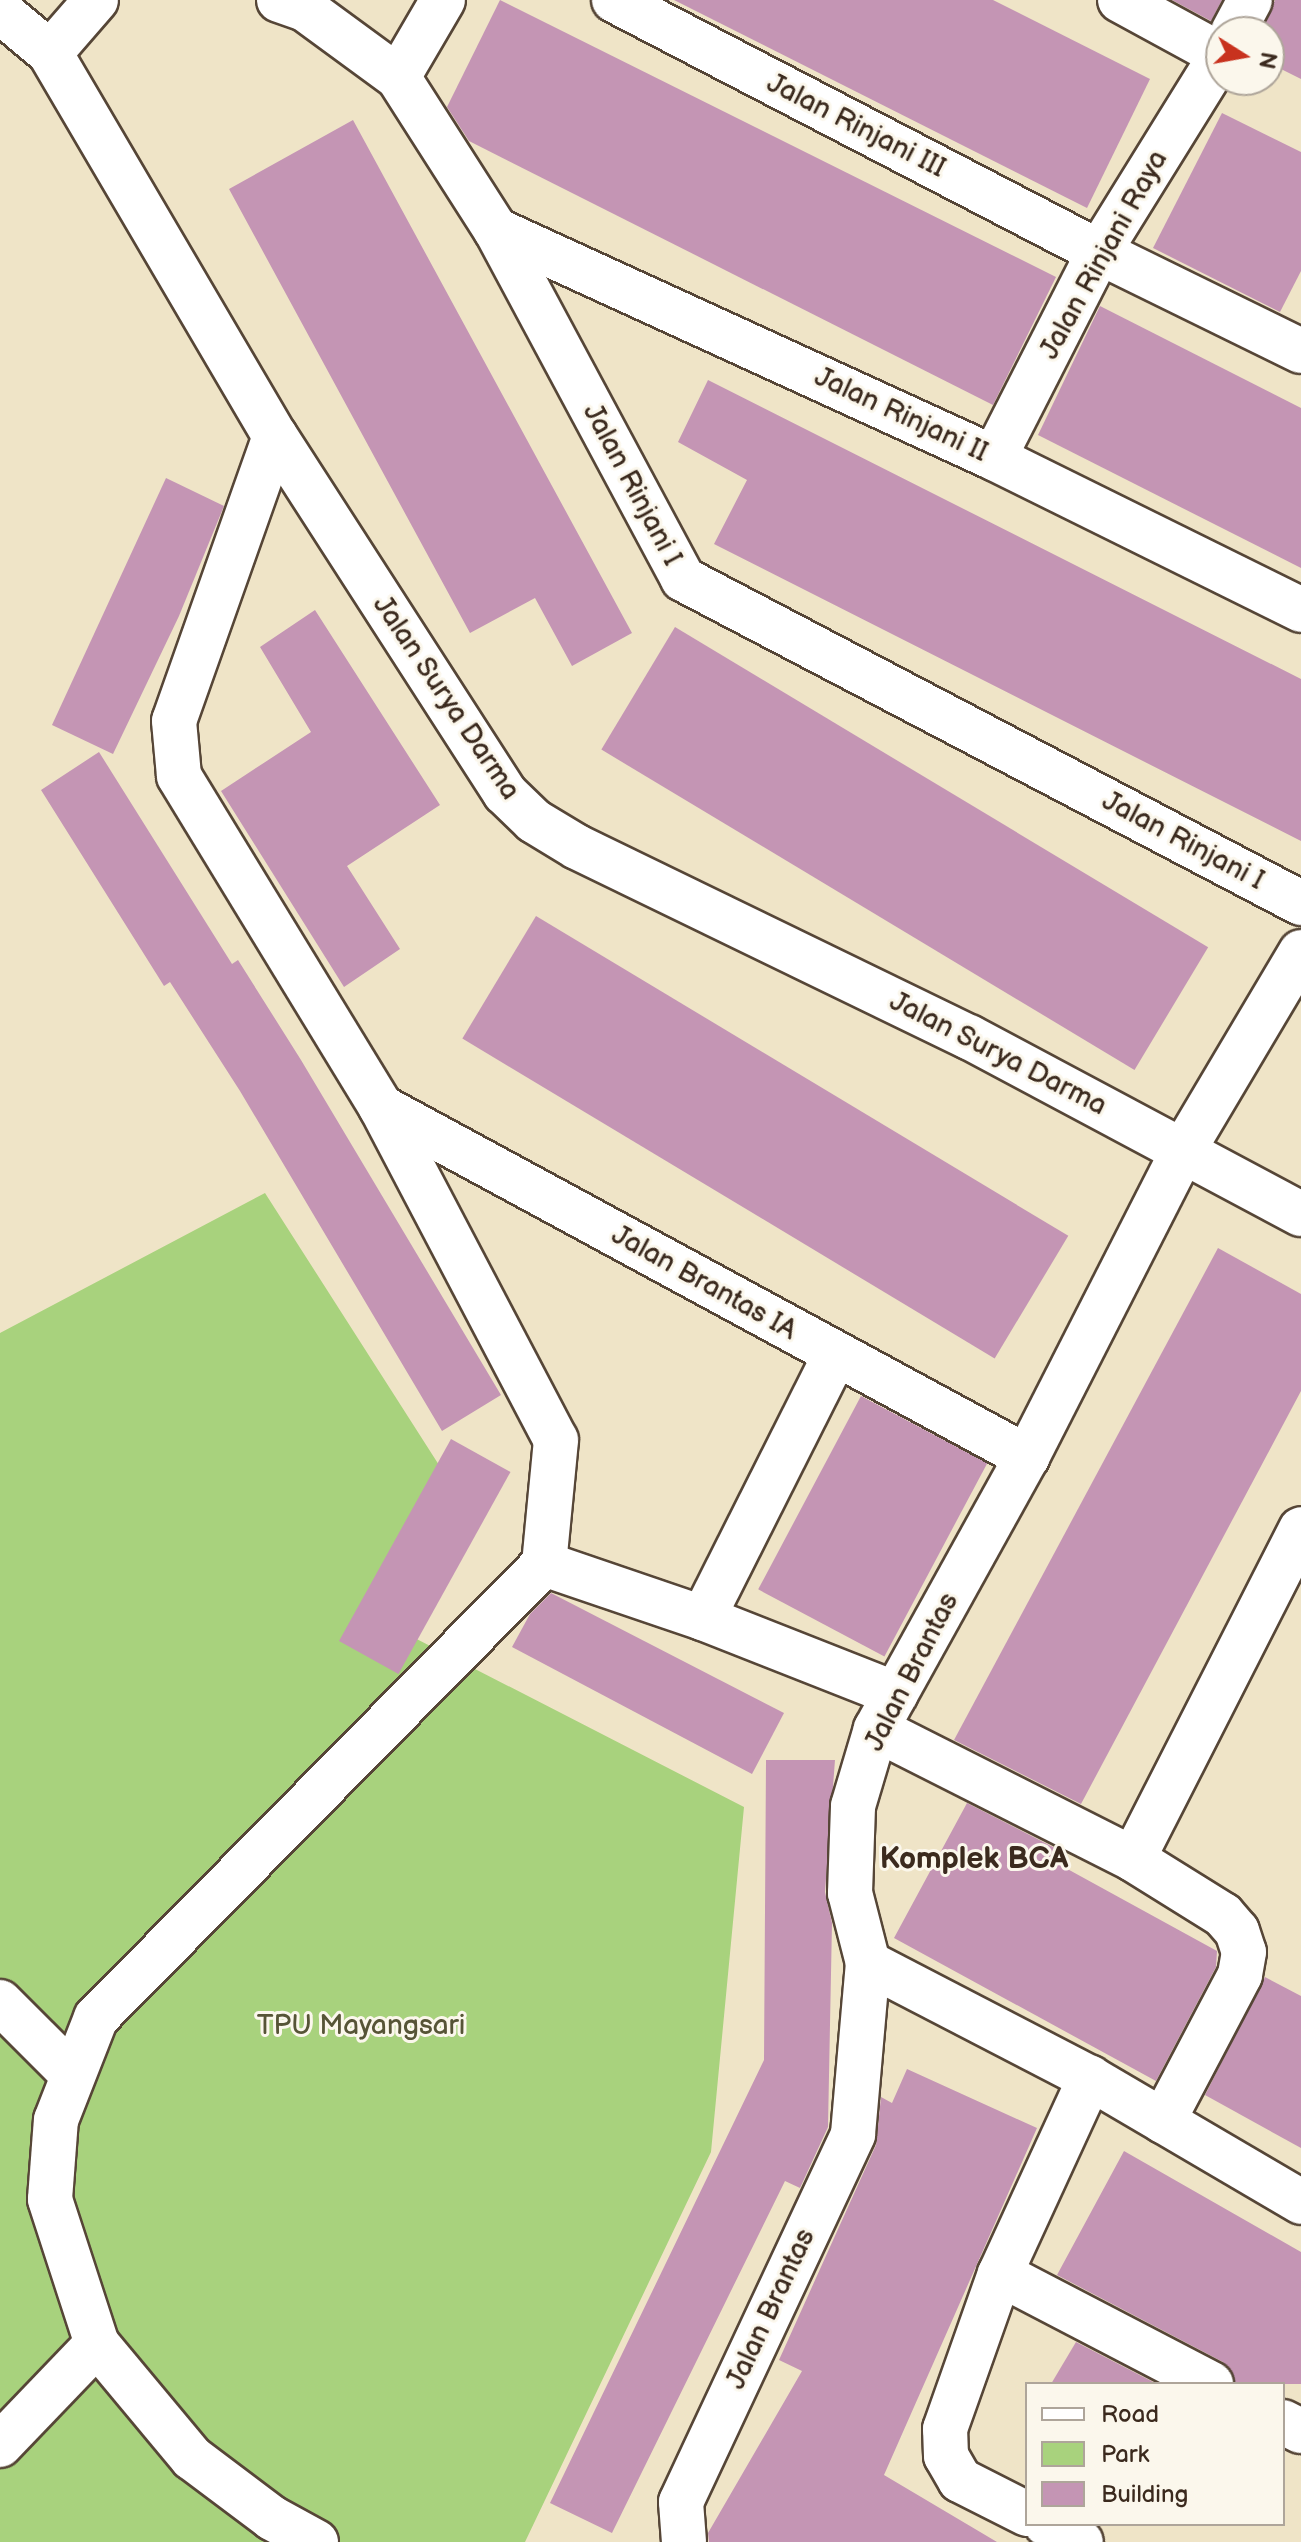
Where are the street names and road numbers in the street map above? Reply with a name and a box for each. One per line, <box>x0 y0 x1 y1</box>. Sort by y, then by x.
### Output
street label: Jalan Rinjani III <box>761 67 951 185</box>
street label: Jalan Rinjani Raya <box>1033 145 1175 365</box>
street label: Jalan Rinjani II <box>809 360 993 470</box>
street label: Jalan Rinjani I <box>575 398 689 572</box>
street label: Jalan Surya Darma <box>365 589 527 807</box>
street label: Jalan Rinjani I <box>1096 784 1270 898</box>
street label: Jalan Surya Darma <box>884 985 1112 1123</box>
street label: Jalan Brantas IA <box>606 1218 802 1348</box>
street label: Jalan Brantas <box>858 1587 966 1757</box>
street label: Jalan Brantas <box>719 2224 823 2394</box>

